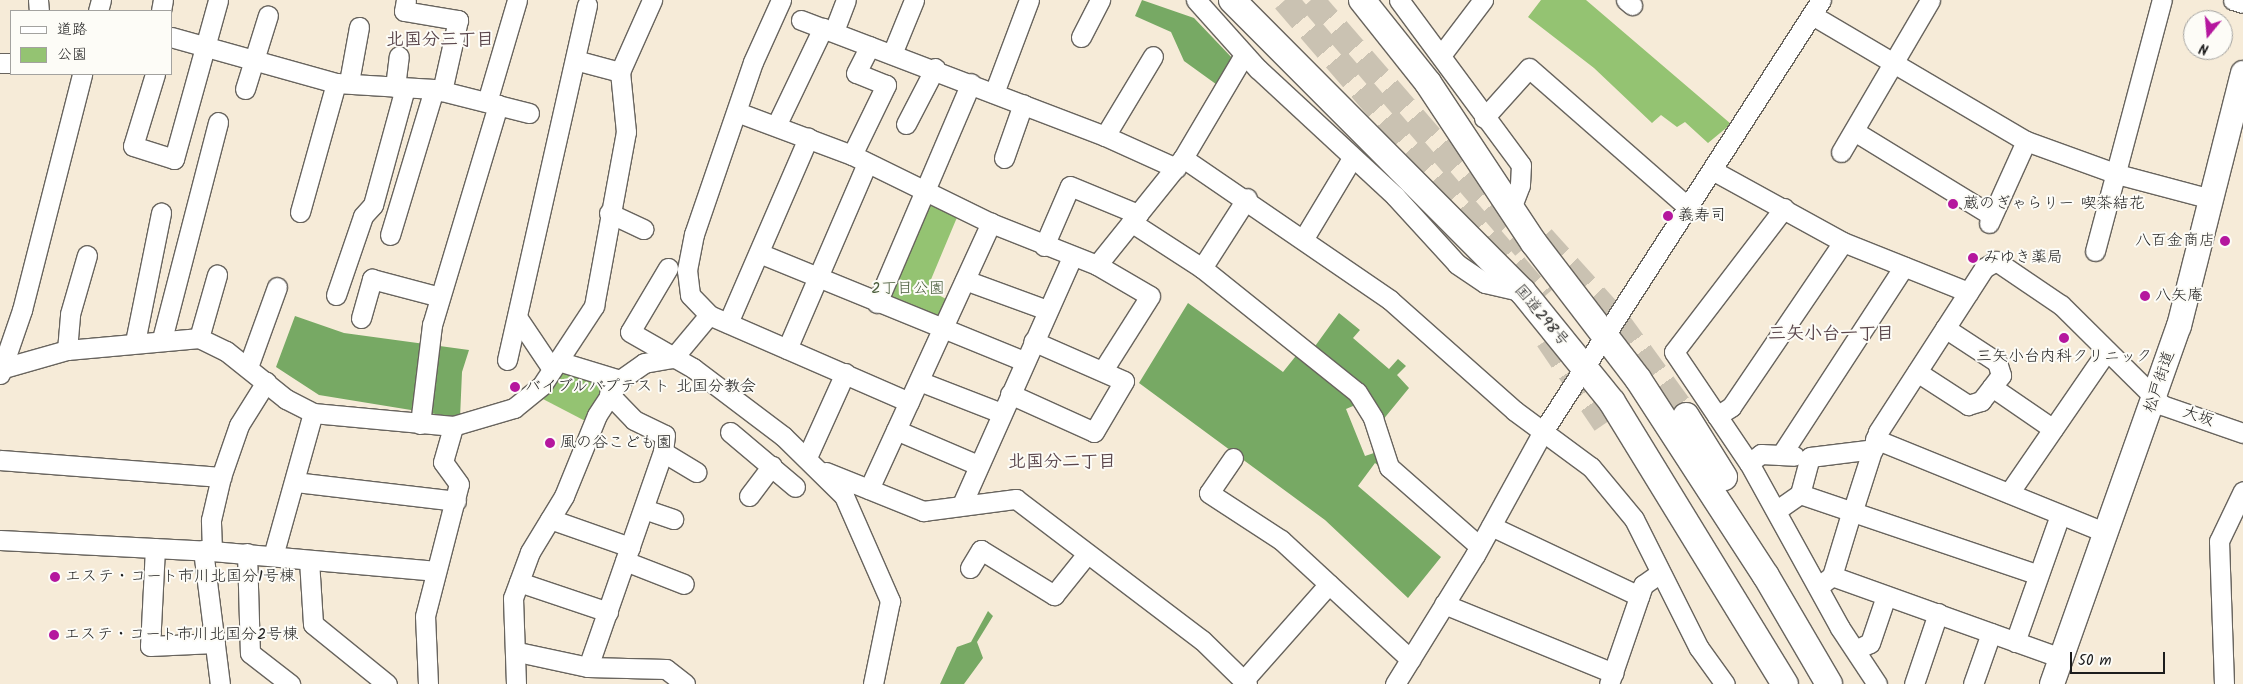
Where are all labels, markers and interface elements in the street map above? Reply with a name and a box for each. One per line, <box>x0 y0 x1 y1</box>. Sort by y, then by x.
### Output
legend <box>10 10 172 75</box>
north arrow <box>2183 10 2233 60</box>
text: 道路 <box>57 18 87 42</box>
district label: 北国分三丁目 <box>386 30 494 52</box>
text: N <box>2196 37 2211 60</box>
text: 公園 <box>57 43 87 67</box>
place label: 蔵のぎゃらりー 喫茶結花 <box>1963 194 2145 214</box>
marker: 蔵のぎゃらりー 喫茶結花 <box>1947 198 1959 210</box>
place label: 義寿司 <box>1678 206 1726 226</box>
marker: 義寿司 <box>1662 210 1674 222</box>
place label: 八百金商店 <box>2135 231 2215 251</box>
marker: 八百金商店 <box>2219 235 2231 247</box>
place label: みゆき薬局 <box>1983 248 2063 268</box>
marker: みゆき薬局 <box>1967 252 1979 264</box>
park label: 2丁目公園 <box>871 279 945 299</box>
street label: 国道298号 <box>1510 281 1572 351</box>
place label: 八矢庵 <box>2155 286 2203 306</box>
marker: 八矢庵 <box>2139 290 2151 302</box>
district label: 三矢小台一丁目 <box>1768 324 1894 346</box>
marker: 三矢小台内科クリニック <box>2057 331 2071 345</box>
place label: 三矢小台内科クリニック <box>1976 347 2152 367</box>
street label: 松戸街道 <box>2141 349 2179 415</box>
place label: バイブルバプテスト 北国分教会 <box>525 377 755 397</box>
marker: バイブルバプテスト 北国分教会 <box>509 381 521 393</box>
street label: 大坂 <box>2180 403 2216 431</box>
place label: 風の谷こども園 <box>560 433 672 453</box>
marker: 風の谷こども園 <box>544 437 556 449</box>
district label: 北国分二丁目 <box>1008 452 1116 474</box>
place label: エステ・コート市川北国分1号棟 <box>65 567 294 587</box>
marker: エステ・コート市川北国分1号棟 <box>49 571 61 583</box>
place label: エステ・コート市川北国分2号棟 <box>64 625 297 645</box>
marker: エステ・コート市川北国分2号棟 <box>48 629 60 641</box>
scale bar <box>2073 642 2168 674</box>
text: 50 m <box>2078 649 2112 673</box>

